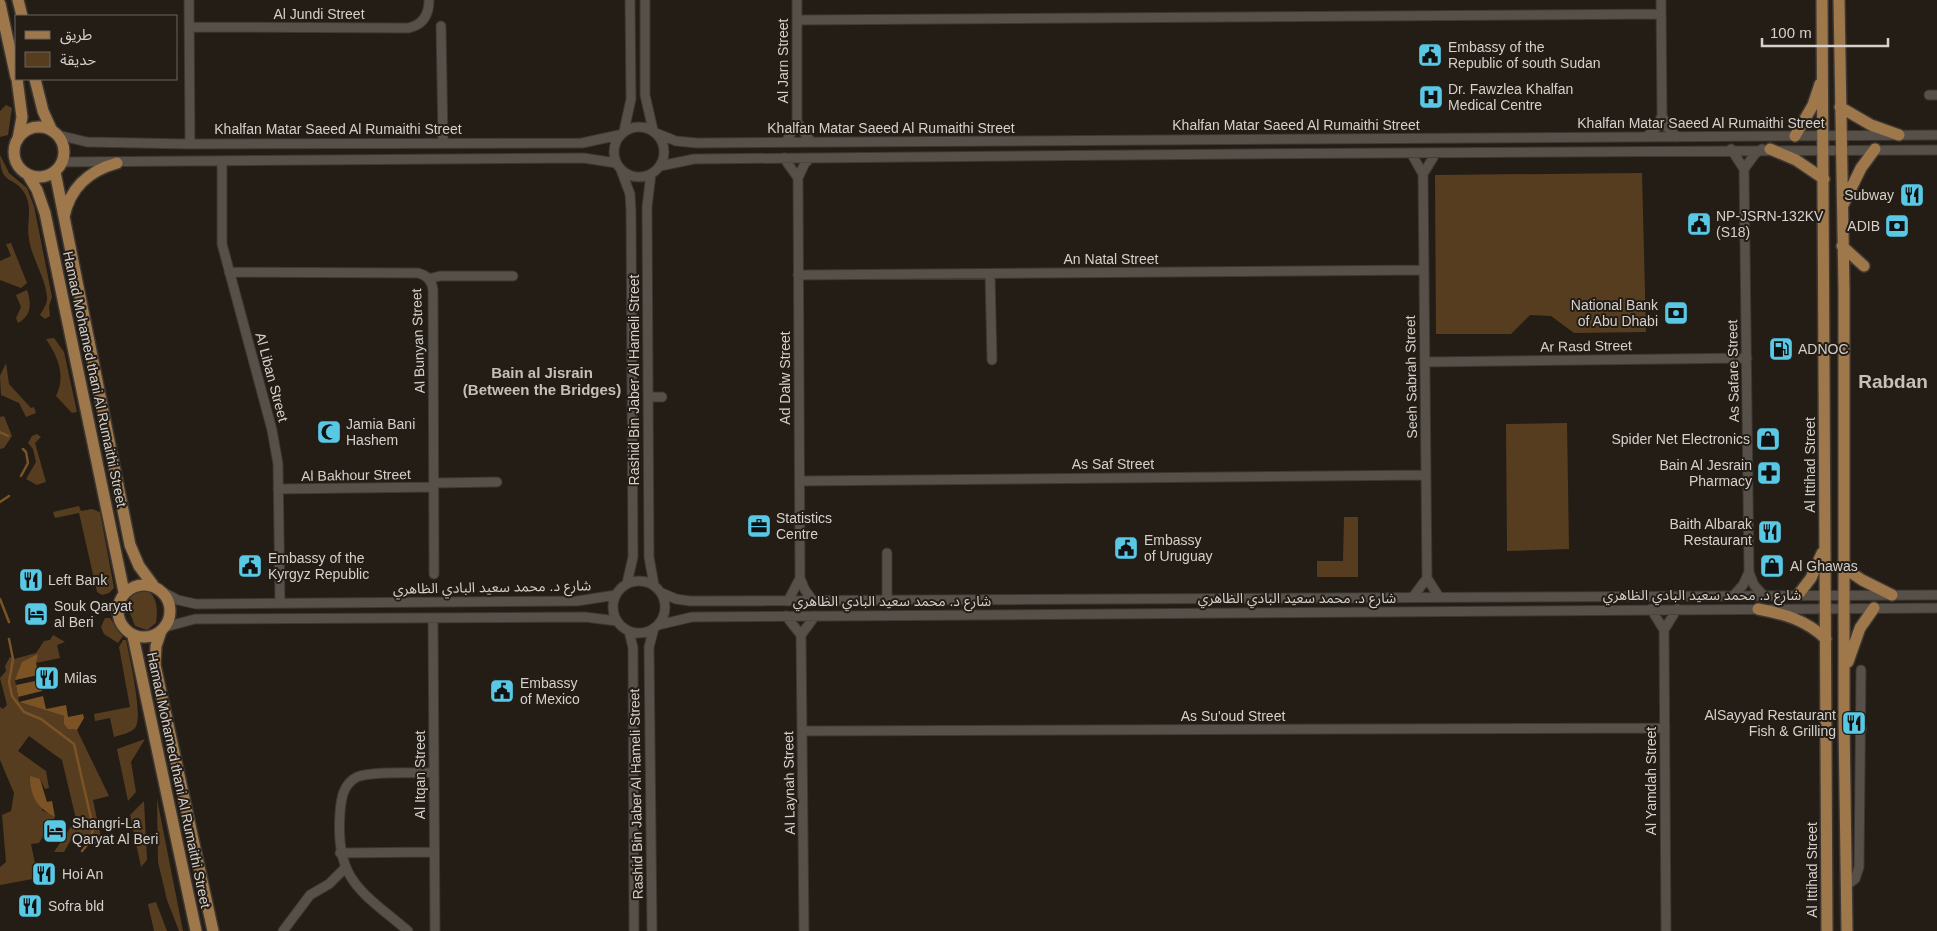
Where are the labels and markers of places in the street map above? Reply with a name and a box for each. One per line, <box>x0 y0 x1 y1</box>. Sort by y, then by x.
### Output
place label: Embassy of the Republic of south Sudan <box>1448 39 1601 71</box>
public building icon: Embassy of the Republic of south Sudan <box>1417 42 1443 68</box>
place label: Dr. Fawzlea Khalfan Medical Centre <box>1448 81 1573 113</box>
hospital icon: Dr. Fawzlea Khalfan Medical Centre <box>1418 84 1444 110</box>
restaurant icon: Subway <box>1899 182 1925 208</box>
place label: Subway <box>1844 187 1894 203</box>
place label: NP-JSRN-132KV (S18) <box>1716 208 1824 240</box>
public building icon: NP-JSRN-132KV (S18) <box>1686 211 1712 237</box>
bank icon: ADIB <box>1884 213 1910 239</box>
place label: ADIB <box>1847 218 1880 234</box>
place label: National Bank of Abu Dhabi <box>1571 297 1659 329</box>
bank icon: National Bank of Abu Dhabi <box>1663 300 1689 326</box>
fuel station icon: ADNOC <box>1768 336 1794 362</box>
place label: ADNOC <box>1798 341 1849 357</box>
place label: Jamia Bani Hashem <box>346 416 415 448</box>
mosque icon: Jamia Bani Hashem <box>316 419 342 445</box>
shop icon: Spider Net Electronics <box>1755 426 1781 452</box>
place label: Spider Net Electronics <box>1611 431 1750 447</box>
place label: Bain Al Jesrain Pharmacy <box>1659 457 1752 489</box>
pharmacy icon: Bain Al Jesrain Pharmacy <box>1756 460 1782 486</box>
place label: Statistics Centre <box>776 510 832 542</box>
office icon: Statistics Centre <box>746 513 772 539</box>
place label: Baith Albarak Restaurant <box>1670 516 1753 548</box>
restaurant icon: Baith Albarak Restaurant <box>1757 519 1783 545</box>
place label: Embassy of Uruguay <box>1144 532 1212 564</box>
public building icon: Embassy of Uruguay <box>1113 535 1139 561</box>
place label: Embassy of the Kyrgyz Republic <box>268 550 369 582</box>
public building icon: Embassy of the Kyrgyz Republic <box>237 553 263 579</box>
shop icon: Al Ghawas <box>1759 553 1785 579</box>
place label: Al Ghawas <box>1790 558 1858 574</box>
restaurant icon: Left Bank <box>18 567 44 593</box>
place label: Left Bank <box>48 572 108 588</box>
place label: Souk Qaryat al Beri <box>54 598 132 630</box>
hotel icon: Souk Qaryat al Beri <box>23 601 49 627</box>
restaurant icon: Milas <box>34 665 60 691</box>
place label: Milas <box>64 670 97 686</box>
place label: Embassy of Mexico <box>520 675 580 707</box>
public building icon: Embassy of Mexico <box>489 678 515 704</box>
place label: AlSayyad Restaurant Fish & Grilling <box>1704 707 1836 739</box>
restaurant icon: AlSayyad Restaurant Fish & Grilling <box>1841 710 1867 736</box>
place label: Shangri-La Qaryat Al Beri <box>72 815 158 847</box>
hotel icon: Shangri-La Qaryat Al Beri <box>42 818 68 844</box>
restaurant icon: Hoi An <box>31 861 57 887</box>
place label: Hoi An <box>62 866 103 882</box>
restaurant icon: Sofra bld <box>17 893 43 919</box>
place label: Sofra bld <box>48 898 104 914</box>

